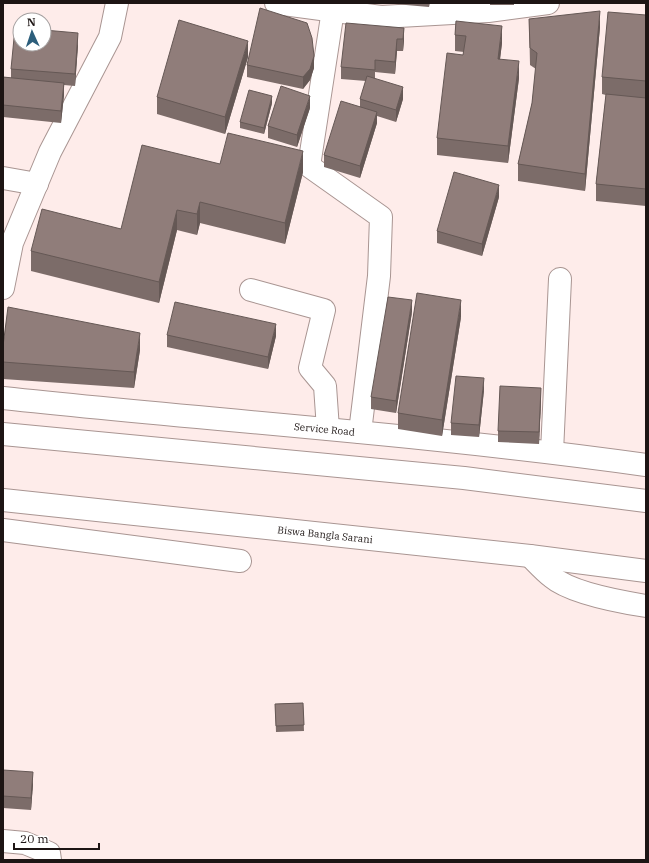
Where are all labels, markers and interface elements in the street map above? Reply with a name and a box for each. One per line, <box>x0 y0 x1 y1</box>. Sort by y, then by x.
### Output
north arrow <box>12 12 52 52</box>
text: N <box>27 15 36 29</box>
street label: Service Road <box>293 420 356 438</box>
street label: Biswa Bangla Sarani <box>277 523 374 546</box>
scale bar <box>14 825 99 851</box>
text: 20 m <box>20 831 49 846</box>

